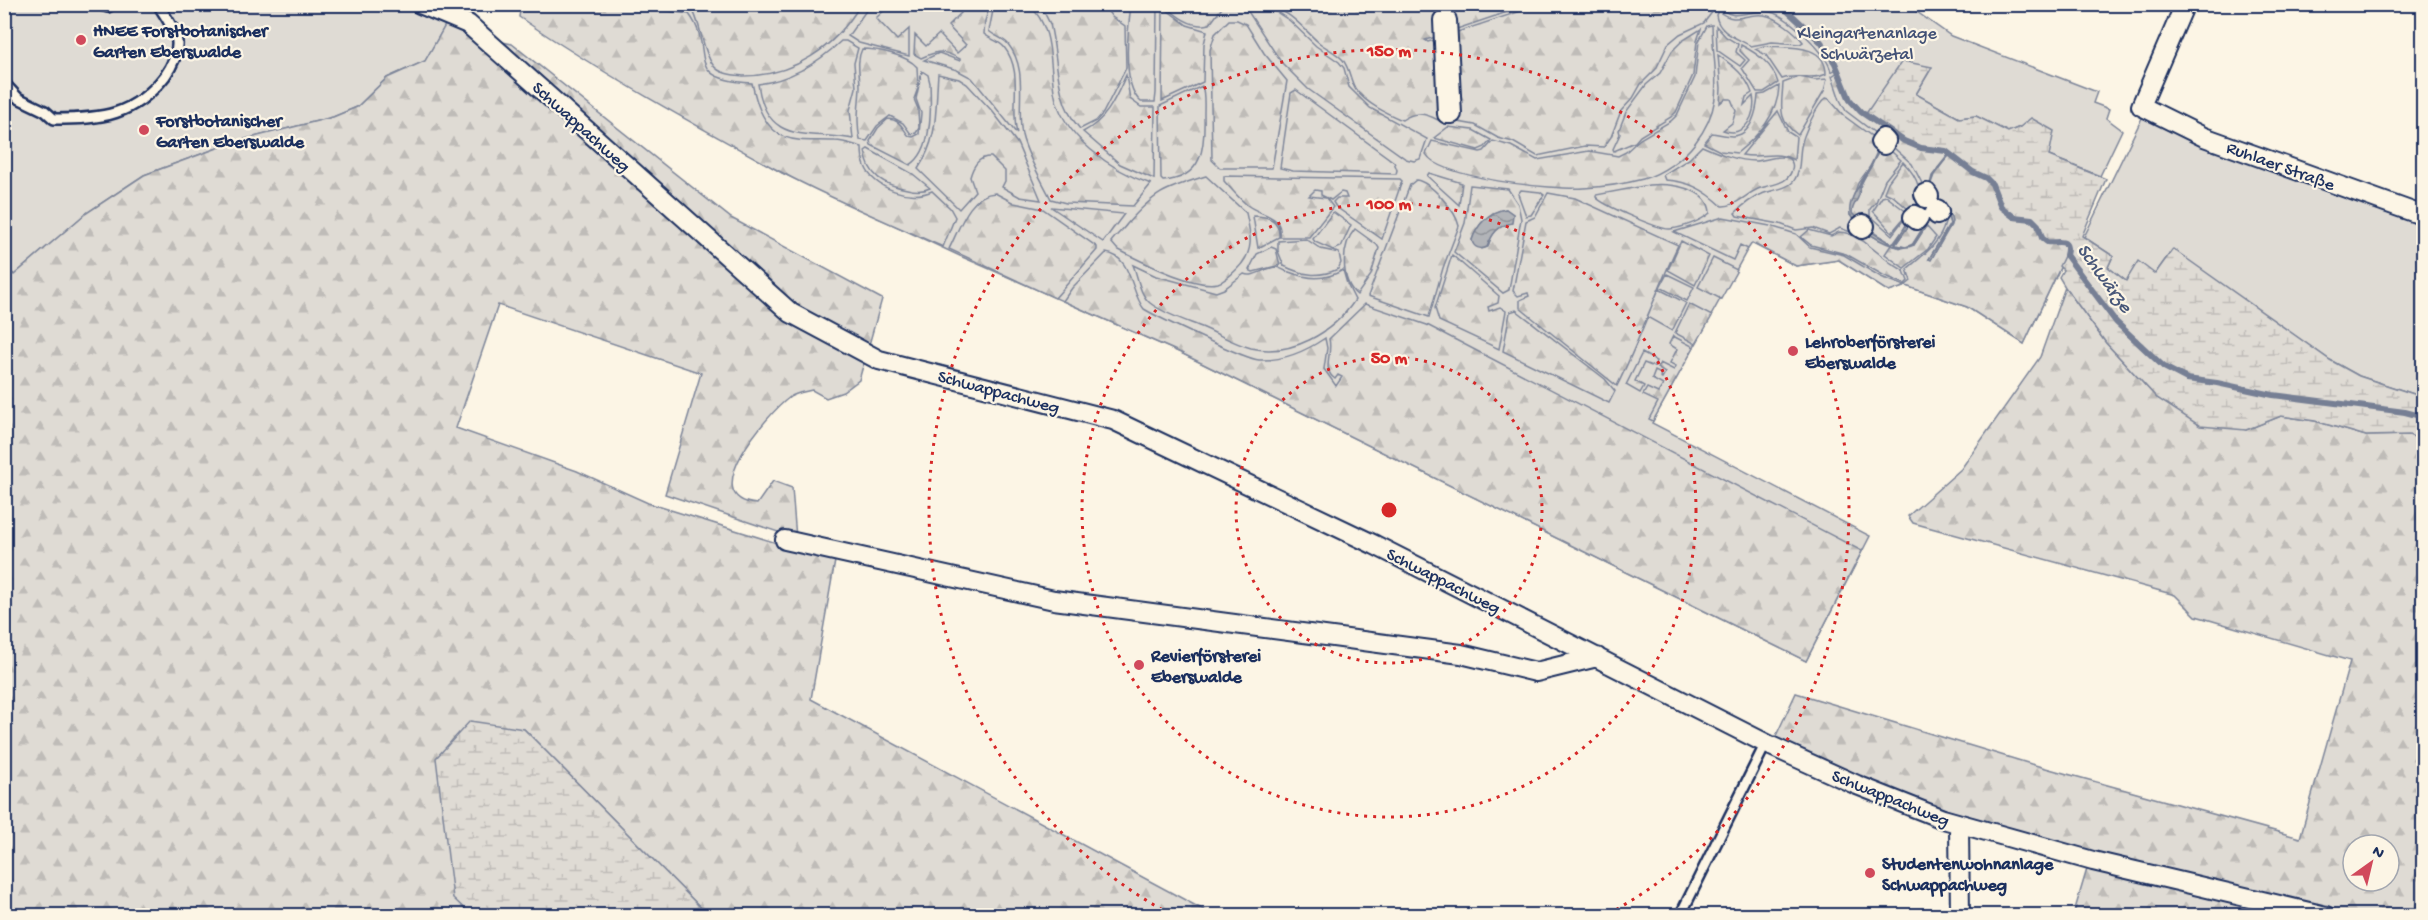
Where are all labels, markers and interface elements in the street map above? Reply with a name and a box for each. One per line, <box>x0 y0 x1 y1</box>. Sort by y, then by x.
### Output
place label: HNEE Forstbotanischer Garten Eberswalde <box>93 22 270 64</box>
park label: Kleingartenanlage Schwärzetal <box>1797 24 1937 66</box>
marker: HNEE Forstbotanischer Garten Eberswalde <box>74 33 88 47</box>
text: 150 m <box>1366 42 1411 63</box>
street label: Schwappachweg <box>527 78 634 178</box>
place label: Forstbotanischer Garten Eberswalde <box>155 112 305 154</box>
marker: Forstbotanischer Garten Eberswalde <box>137 123 151 137</box>
street label: Ruhlaer Straße <box>2223 138 2338 197</box>
text: 100 m <box>1366 195 1412 216</box>
water label: Schwärze <box>2070 240 2136 319</box>
place label: Lehroberförsterei Eberswalde <box>1805 333 1936 375</box>
marker: Lehroberförsterei Eberswalde <box>1786 344 1800 358</box>
text: 50 m <box>1371 349 1408 370</box>
street label: Schwappachweg <box>935 367 1061 420</box>
centre of rings <box>1379 500 1399 520</box>
street label: Schwappachweg <box>1382 544 1503 620</box>
place label: Revierförsterei Eberswalde <box>1150 647 1261 689</box>
marker: Revierförsterei Eberswalde <box>1132 658 1146 672</box>
street label: Schwappachweg <box>1828 766 1952 832</box>
north arrow <box>2341 833 2401 893</box>
text: N <box>2368 843 2388 865</box>
place label: Studentenwohnanlage Schwappachweg <box>1882 855 2054 897</box>
marker: Studentenwohnanlage Schwappachweg <box>1863 866 1877 880</box>

